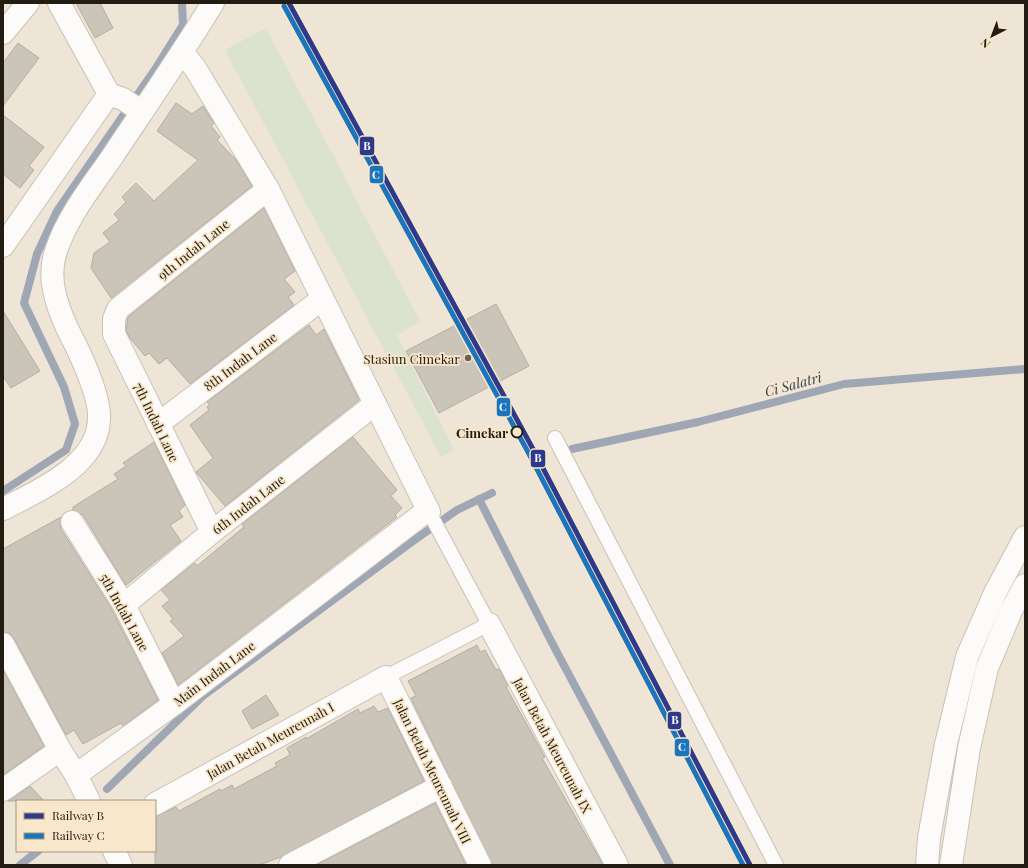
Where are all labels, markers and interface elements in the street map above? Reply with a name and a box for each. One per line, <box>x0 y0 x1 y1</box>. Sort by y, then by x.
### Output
north arrow <box>972 16 1012 56</box>
text: N <box>977 36 993 52</box>
line badge: B <box>359 136 375 156</box>
text: B <box>363 138 371 153</box>
line badge: C <box>369 165 384 184</box>
text: C <box>372 167 380 182</box>
street label: 9th Indah Lane <box>154 215 233 283</box>
street label: 8th Indah Lane <box>200 328 281 394</box>
place label: Stasiun Cimekar <box>364 350 460 367</box>
marker: Stasiun Cimekar <box>463 353 473 363</box>
water label: Ci Salatri <box>762 367 824 401</box>
street label: 7th Indah Lane <box>130 379 184 465</box>
line badge: C <box>496 397 511 417</box>
text: C <box>499 399 507 414</box>
place label: Cimekar <box>456 424 508 441</box>
marker: Cimekar <box>510 425 524 439</box>
line badge: B <box>530 449 546 468</box>
text: B <box>534 450 542 465</box>
street label: 6th Indah Lane <box>208 470 288 538</box>
street label: 5th Indah Lane <box>97 570 154 654</box>
street label: Main Indah Lane <box>170 636 259 709</box>
street label: Jalan Betah Meureunah IX <box>510 674 596 816</box>
street label: Jalan Betah Meureunah VIII <box>390 695 476 846</box>
street label: Jalan Betah Meureunah I <box>203 698 337 782</box>
line badge: B <box>667 711 682 730</box>
text: B <box>671 712 679 727</box>
line badge: C <box>674 738 690 757</box>
text: C <box>678 739 686 754</box>
legend <box>16 800 156 852</box>
text: Railway B <box>52 807 104 823</box>
text: Railway C <box>52 827 105 843</box>

